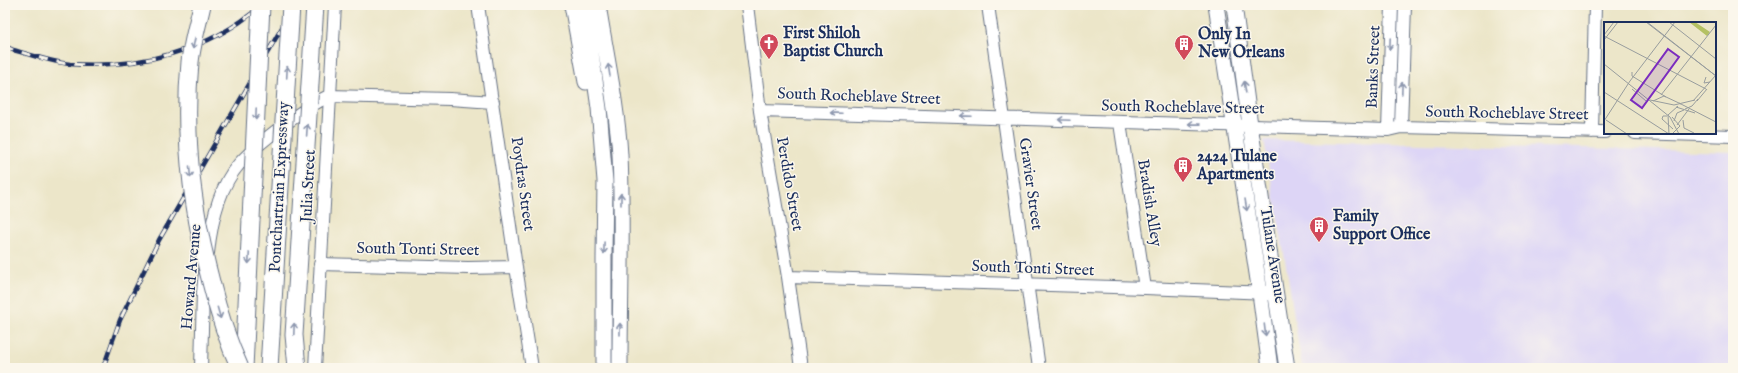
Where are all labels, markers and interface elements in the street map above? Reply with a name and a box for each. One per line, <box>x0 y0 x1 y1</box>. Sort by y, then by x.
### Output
inset map <box>1604 22 1716 134</box>
place label: First Shiloh Baptist Church <box>783 24 883 62</box>
street label: Banks Street <box>1363 24 1385 109</box>
place label: Only In New Orleans <box>1197 25 1285 63</box>
church icon: First Shiloh Baptist Church <box>758 32 780 60</box>
building icon: Only In New Orleans <box>1173 33 1195 61</box>
one-way arrow <box>189 36 197 49</box>
one-way arrow <box>1387 37 1394 50</box>
one-way arrow <box>605 64 613 77</box>
one-way arrow <box>283 66 290 79</box>
one-way arrow <box>1241 80 1249 93</box>
one-way arrow <box>1398 82 1406 95</box>
street label: South Rocheblave Street <box>777 84 941 110</box>
street label: South Rocheblave Street <box>1101 97 1265 119</box>
street label: Pontchartrain Expressway <box>266 101 294 273</box>
street label: South Rocheblave Street <box>1425 103 1589 125</box>
one-way arrow <box>252 107 259 120</box>
one-way arrow <box>830 109 843 116</box>
one-way arrow <box>960 112 973 120</box>
one-way arrow <box>1058 116 1071 124</box>
one-way arrow <box>1188 120 1201 128</box>
one-way arrow <box>303 124 310 137</box>
street label: Poydras Street <box>505 135 539 233</box>
street label: Perdido Street <box>771 135 807 233</box>
street label: Gravier Street <box>1014 137 1046 232</box>
place label: 2424 Tulane Apartments <box>1196 147 1278 185</box>
street label: Julia Street <box>297 148 321 225</box>
building icon: 2424 Tulane Apartments <box>1172 155 1194 183</box>
street label: Bradish Alley <box>1132 158 1166 248</box>
one-way arrow <box>187 165 194 178</box>
one-way arrow <box>617 193 625 206</box>
one-way arrow <box>1242 198 1250 211</box>
street label: Tulane Avenue <box>1254 205 1290 305</box>
place label: Family Support Office <box>1333 207 1431 245</box>
building icon: Family Support Office <box>1308 215 1330 243</box>
street label: Howard Avenue <box>177 223 207 331</box>
street label: South Tonti Street <box>356 239 480 261</box>
one-way arrow <box>600 241 608 254</box>
one-way arrow <box>246 251 253 264</box>
street label: South Tonti Street <box>971 257 1095 281</box>
one-way arrow <box>216 307 223 320</box>
one-way arrow <box>291 323 298 336</box>
one-way arrow <box>616 323 624 336</box>
one-way arrow <box>1261 323 1269 336</box>

